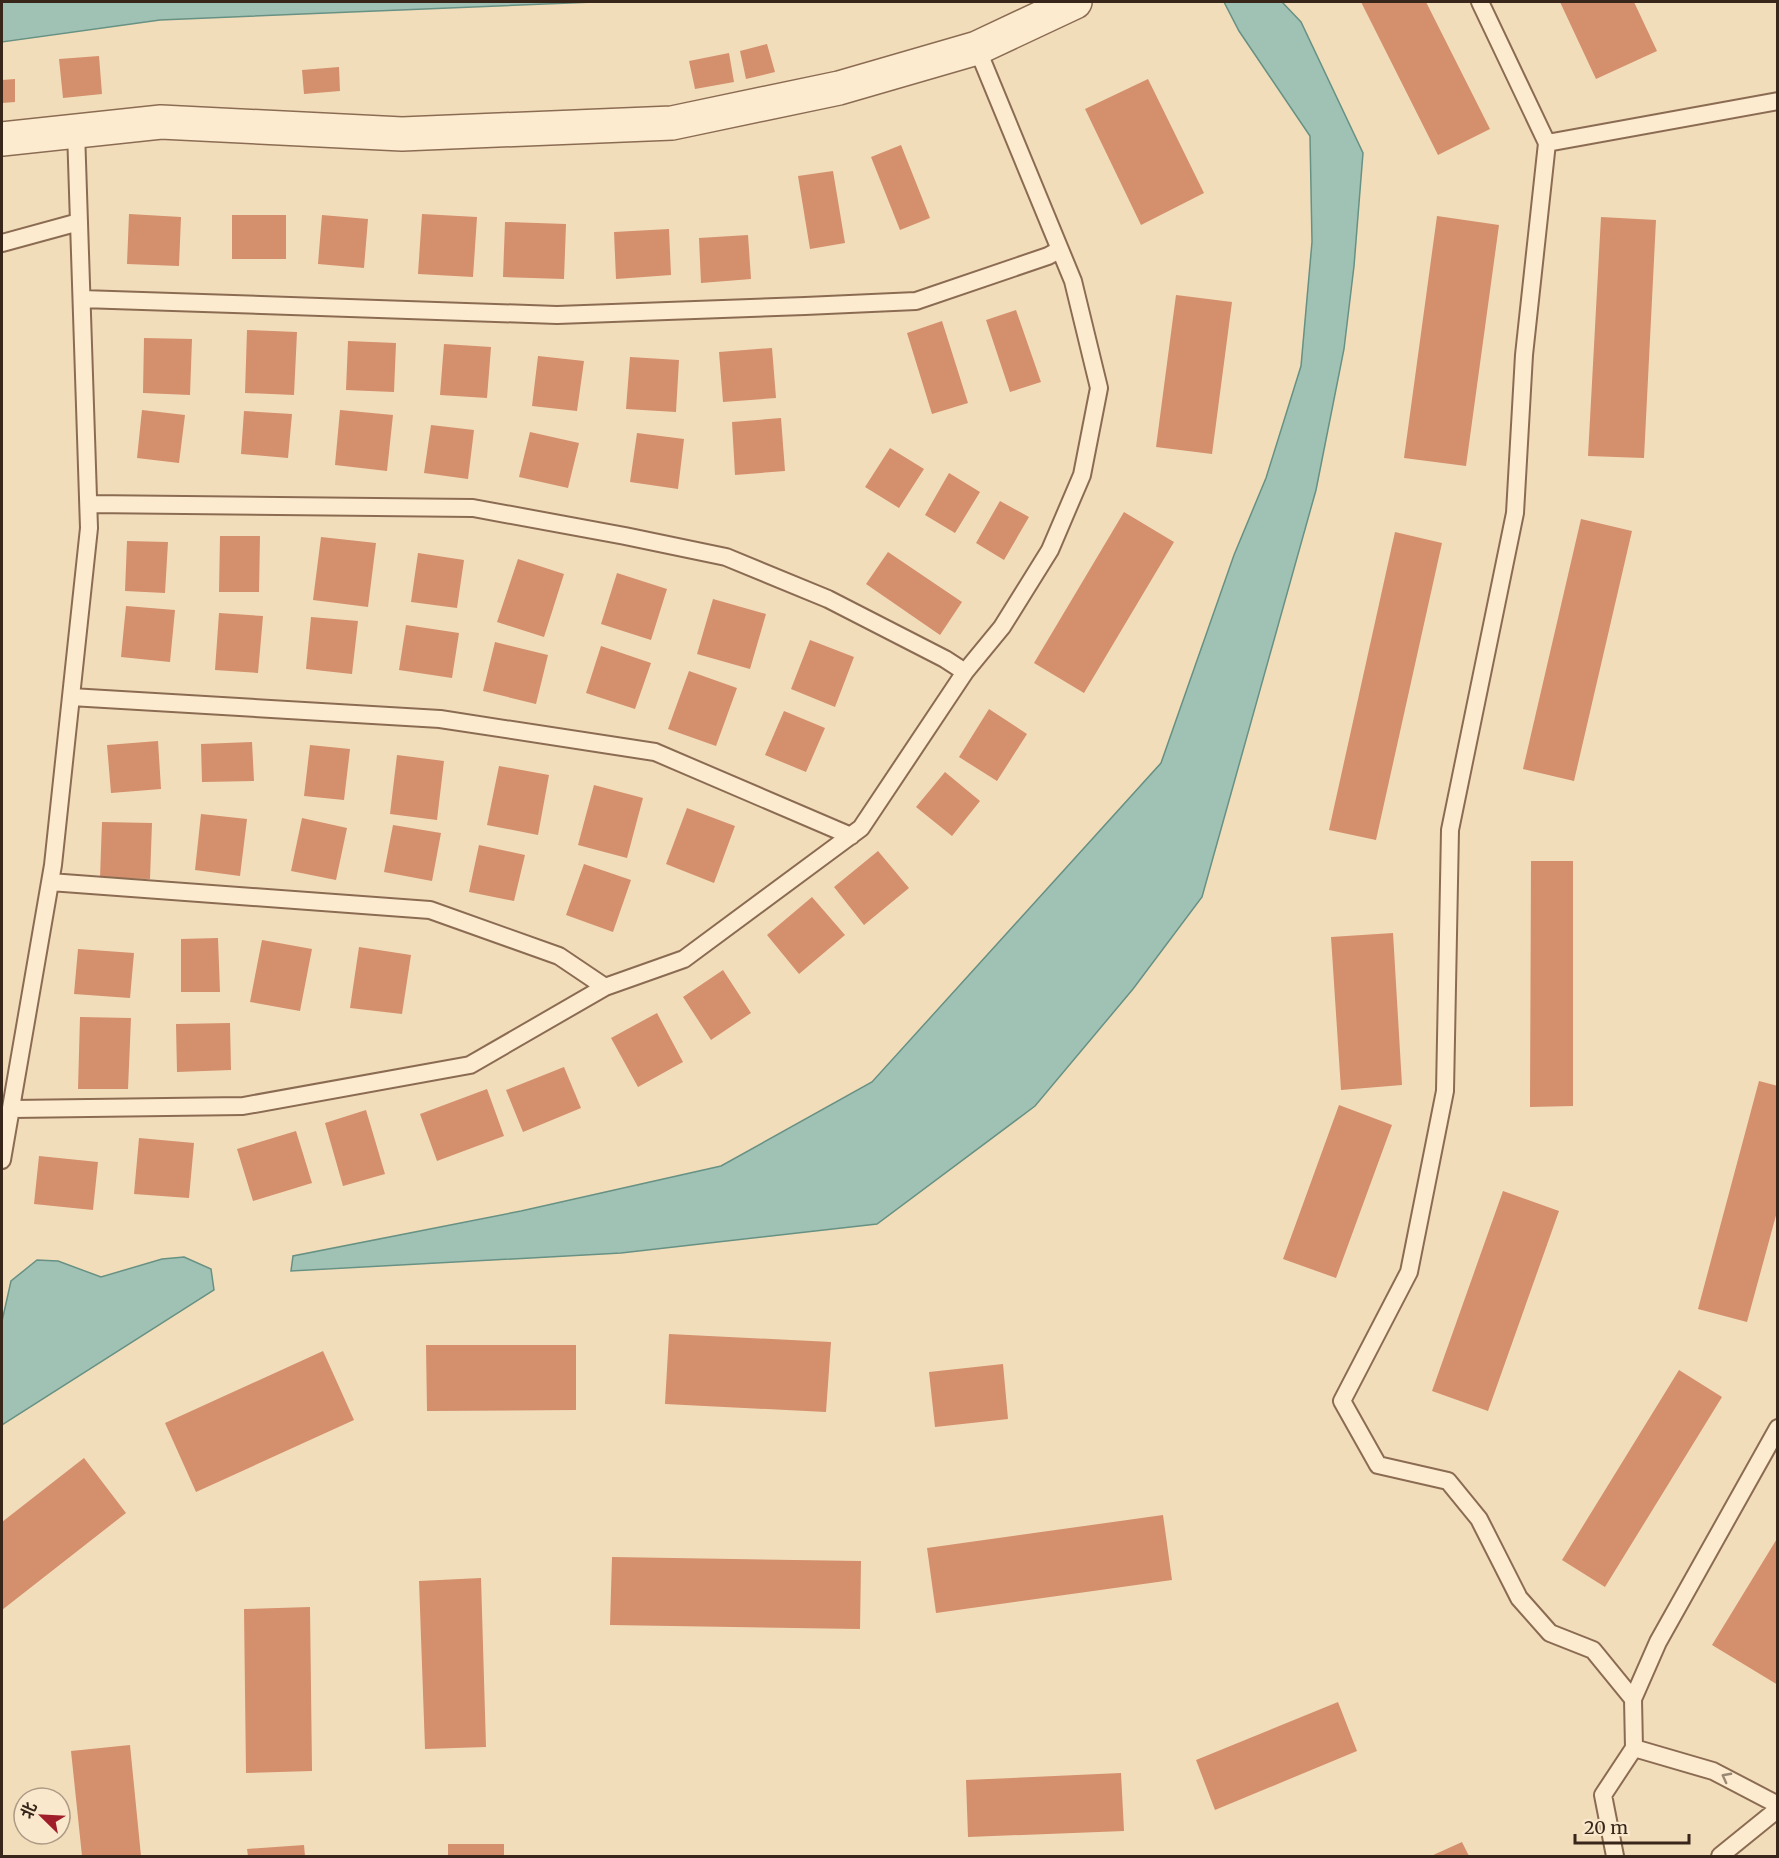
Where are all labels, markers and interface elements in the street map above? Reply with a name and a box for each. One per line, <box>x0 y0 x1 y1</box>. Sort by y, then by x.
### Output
one-way arrow <box>1722 1773 1732 1784</box>
north arrow <box>12 1786 72 1846</box>
text: 北 <box>16 1799 41 1821</box>
scale bar <box>1575 1807 1689 1845</box>
text: 20 m <box>1584 1816 1628 1839</box>

